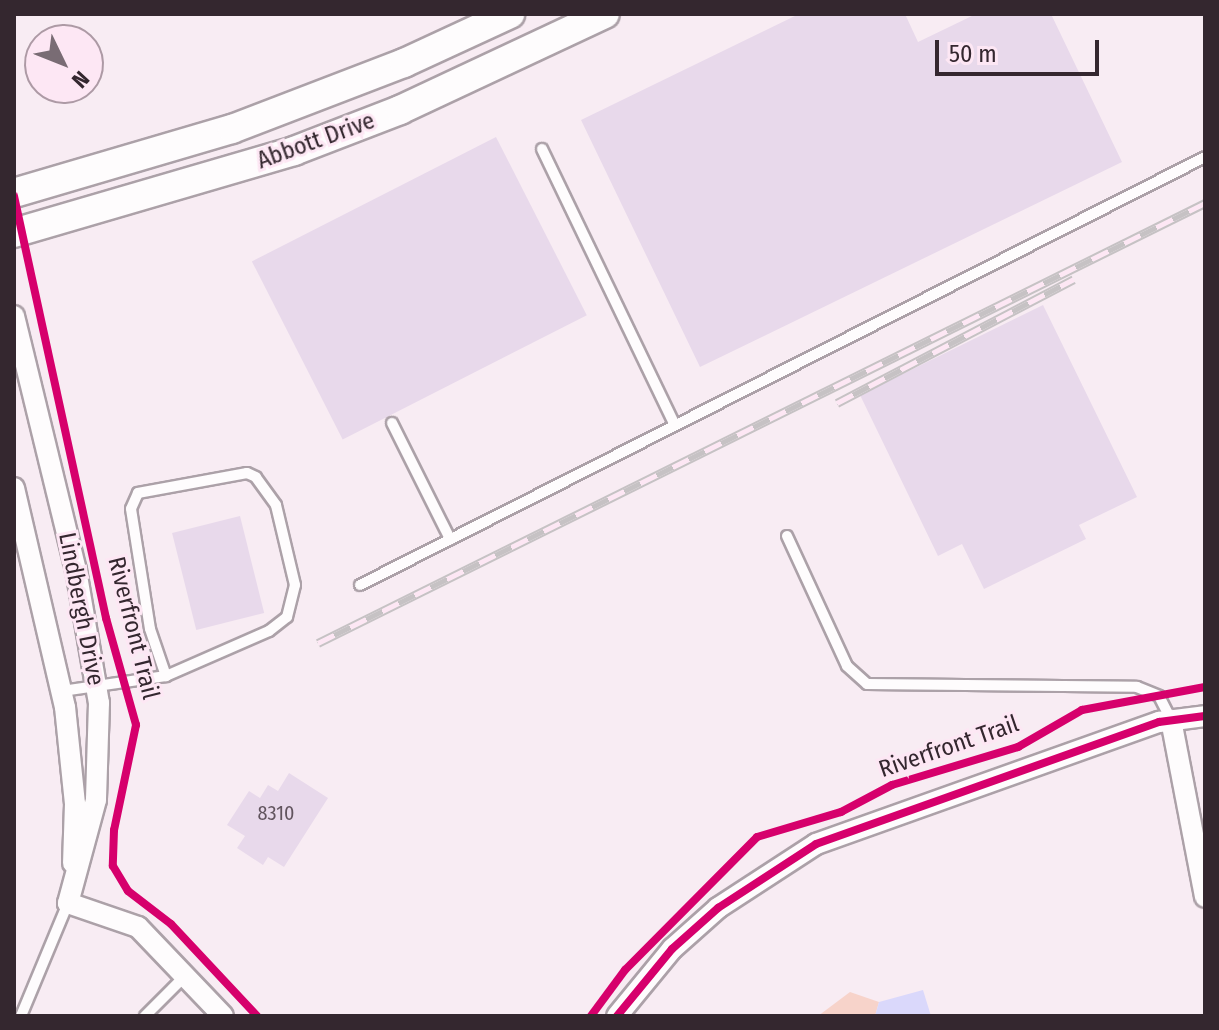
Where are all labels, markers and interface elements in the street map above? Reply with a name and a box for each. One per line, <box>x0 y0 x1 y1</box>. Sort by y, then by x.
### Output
north arrow <box>24 24 104 104</box>
scale bar <box>939 24 1103 74</box>
text: 50 m <box>949 40 997 68</box>
text: N <box>66 65 95 93</box>
street label: Abbott Drive <box>253 106 379 176</box>
street label: Lindbergh Drive <box>52 530 110 688</box>
street label: Riverfront Trail <box>101 554 165 702</box>
street label: Riverfront Trail <box>875 710 1023 784</box>
house number: 8310 <box>258 801 294 825</box>

